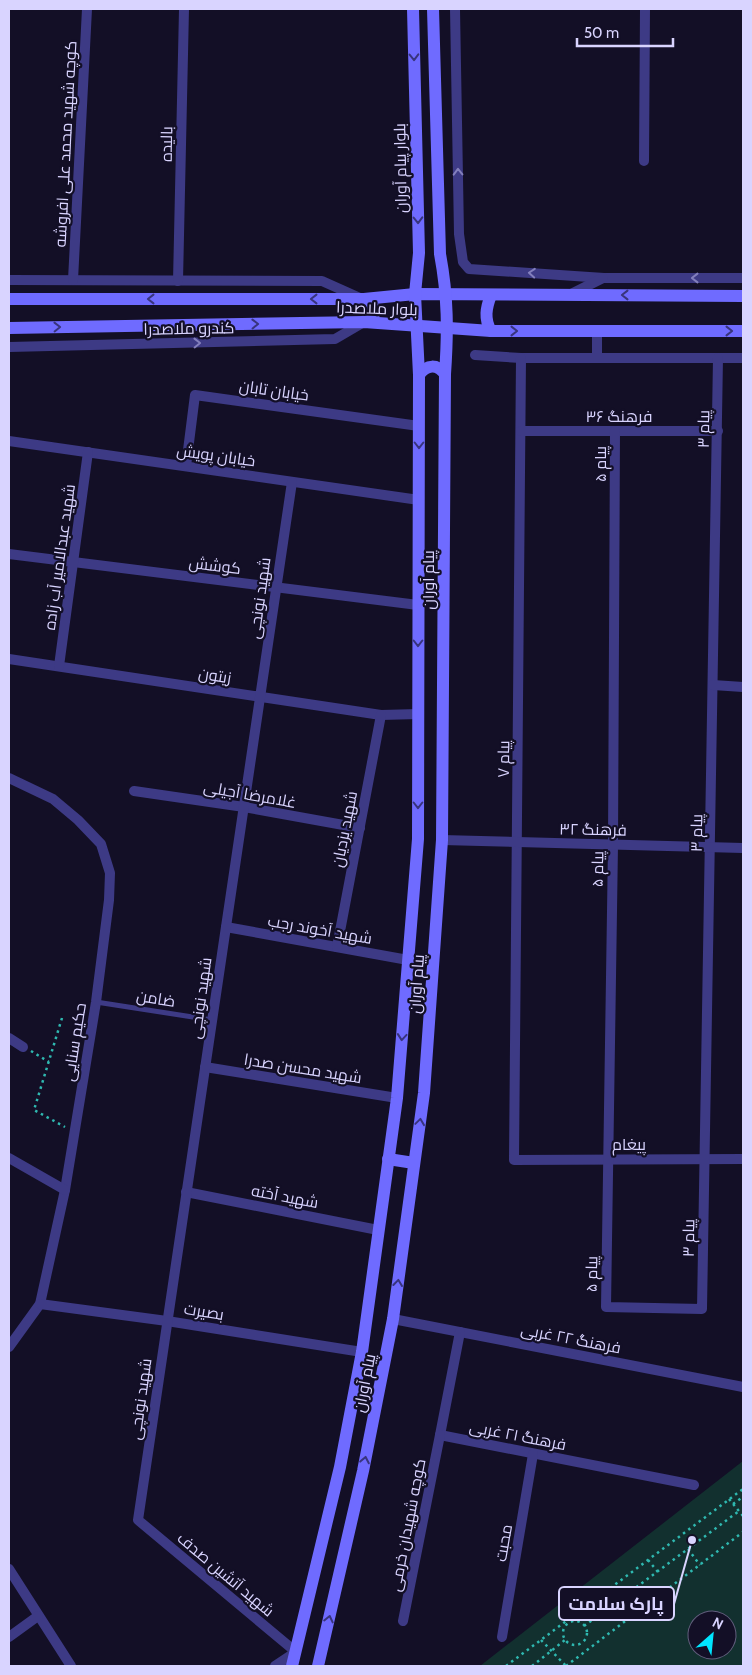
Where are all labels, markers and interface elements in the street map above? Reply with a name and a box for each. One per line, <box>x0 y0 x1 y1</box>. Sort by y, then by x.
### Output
scale bar <box>577 15 673 47</box>
text: 50 m <box>584 24 619 42</box>
street label: کوچه شهید محمد علی افروشه <box>51 40 82 248</box>
one-way arrow <box>409 54 419 62</box>
street label: بلوار پیام آوران <box>390 123 413 213</box>
street label: بالیده <box>157 126 176 162</box>
one-way arrow <box>453 168 463 176</box>
one-way arrow <box>413 216 423 224</box>
one-way arrow <box>528 268 536 279</box>
one-way arrow <box>690 273 698 283</box>
one-way arrow <box>620 290 628 300</box>
one-way arrow <box>147 294 154 304</box>
one-way arrow <box>309 294 317 304</box>
street label: بلوار ملاصدرا <box>336 298 418 319</box>
street label: کندرو ملاصدرا <box>143 318 235 339</box>
one-way arrow <box>252 319 259 329</box>
one-way arrow <box>54 322 62 332</box>
one-way arrow <box>510 326 518 336</box>
one-way arrow <box>726 326 733 336</box>
one-way arrow <box>194 337 202 348</box>
street label: خیابان تابان <box>238 376 310 406</box>
street label: فرهنگ ۳۶ <box>585 407 653 426</box>
street label: پیام ۳ <box>694 409 715 448</box>
street label: خیابان پویش <box>175 441 257 472</box>
one-way arrow <box>414 442 424 449</box>
street label: پیام ۵ <box>591 445 612 482</box>
street label: شهید عبدالامیر آب زاده <box>40 483 80 632</box>
street label: پیام آوران <box>419 550 440 610</box>
street label: کوشش <box>188 553 242 579</box>
street label: شهید نونچی <box>244 556 277 640</box>
one-way arrow <box>413 639 423 647</box>
street label: زیتون <box>197 664 233 688</box>
street label: پیام ۷ <box>494 739 515 778</box>
street label: غلامرضا آجیلی <box>202 777 298 813</box>
street label: شهید یزدیان <box>328 789 362 869</box>
one-way arrow <box>413 802 423 809</box>
street label: پیام ۳ <box>687 813 708 852</box>
street label: فرهنگ ۳۲ <box>559 819 627 840</box>
street label: پیام ۵ <box>588 850 609 887</box>
street label: شهید آخوند رجب <box>266 911 374 949</box>
street label: پیام آوران <box>405 953 430 1015</box>
street label: شهید نونچی <box>185 956 218 1040</box>
street label: ضامن <box>135 986 177 1012</box>
street label: حکیم سنایی <box>59 1001 92 1083</box>
one-way arrow <box>397 1033 408 1041</box>
street label: شهید محسن صدرا <box>242 1050 363 1088</box>
one-way arrow <box>414 1118 424 1127</box>
street label: پیغام <box>612 1135 647 1156</box>
street label: شهید آخته <box>250 1181 320 1213</box>
street label: پیام ۳ <box>679 1218 700 1257</box>
street label: پیام ۵ <box>582 1255 603 1292</box>
one-way arrow <box>392 1279 403 1287</box>
street label: بصیرت <box>183 1299 225 1324</box>
street label: فرهنگ ۲۲ غربی <box>519 1319 623 1359</box>
street label: پیام آوران <box>349 1351 382 1415</box>
street label: شهید نونچی <box>125 1357 158 1441</box>
street label: فرهنگ ۲۱ غربی <box>468 1417 568 1455</box>
one-way arrow <box>359 1456 370 1465</box>
street label: کوچه شهیدان خرمی <box>385 1457 432 1593</box>
street label: محبت <box>491 1523 516 1563</box>
street label: شهید آتشین صدف <box>173 1528 278 1621</box>
callout: پارک سلامت <box>559 1587 674 1620</box>
text: پارک سلامت <box>568 1593 664 1616</box>
north arrow <box>687 1610 737 1660</box>
text: N <box>709 1613 726 1634</box>
one-way arrow <box>323 1614 334 1623</box>

